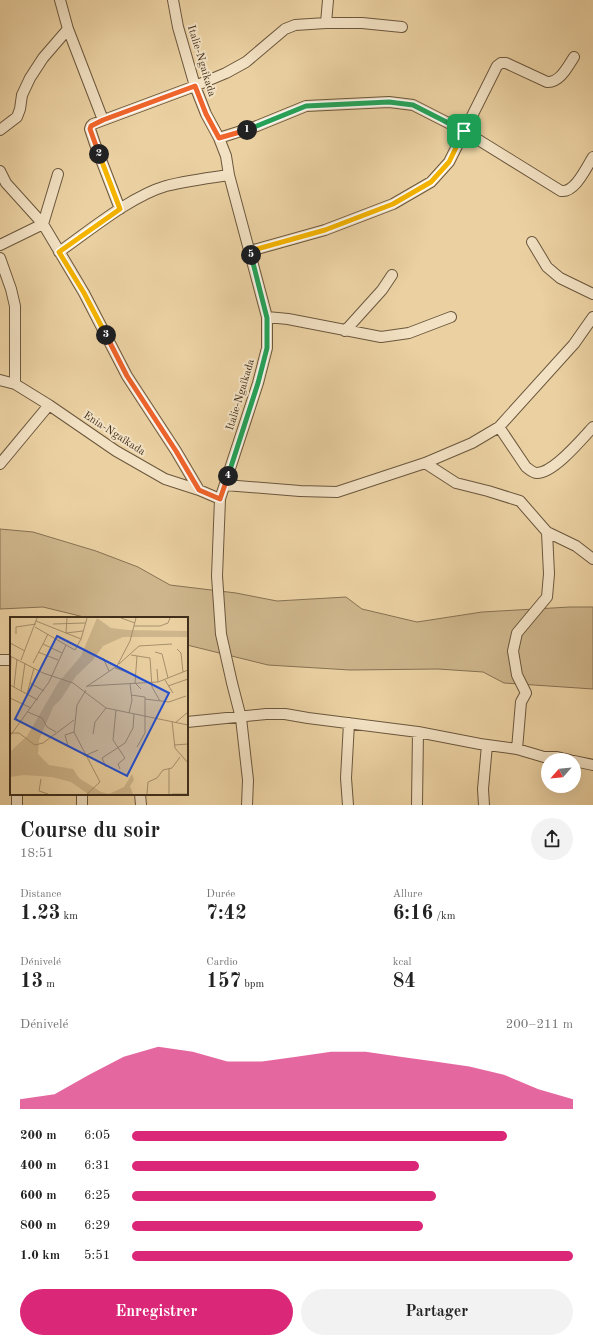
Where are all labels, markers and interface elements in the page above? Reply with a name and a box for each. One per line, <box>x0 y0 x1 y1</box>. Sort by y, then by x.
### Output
street label: Italie-Ngaîkada <box>185 24 217 99</box>
pin <box>447 114 481 148</box>
pin: 1 <box>237 120 257 140</box>
icon: arrive <box>453 120 475 142</box>
text: 1 <box>244 124 250 135</box>
pin: 2 <box>89 144 109 164</box>
text: 2 <box>96 148 102 159</box>
pin: 5 <box>241 245 261 265</box>
text: 5 <box>248 249 254 260</box>
pin: 3 <box>96 325 116 345</box>
text: 3 <box>103 329 109 340</box>
street label: Italie-Ngaîkada <box>225 357 257 432</box>
street label: Enia-Ngaîkada <box>81 410 147 458</box>
pin: 4 <box>218 466 238 486</box>
text: 4 <box>225 470 231 481</box>
inset map <box>10 617 188 795</box>
north arrow <box>541 753 581 793</box>
map controls <box>541 753 581 793</box>
button: share <box>531 818 573 860</box>
text: Course du soir <box>20 820 160 842</box>
text: 18:51 <box>20 847 54 860</box>
text: Distance <box>20 889 61 900</box>
text: Durée <box>206 889 235 900</box>
text: Allure <box>393 889 422 900</box>
text: 1.23 <box>20 904 60 924</box>
text: 7:42 <box>206 904 247 924</box>
text: 6:16 <box>393 904 433 924</box>
text: km <box>60 911 78 922</box>
text: /km <box>433 911 456 922</box>
text: Dénivelé <box>20 957 61 968</box>
text: Cardio <box>206 957 238 968</box>
text: kcal <box>393 957 412 968</box>
text: 13 <box>20 972 43 992</box>
text: 157 <box>206 972 241 992</box>
text: 84 <box>393 972 416 992</box>
text: m <box>43 979 55 990</box>
text: bpm <box>241 979 264 990</box>
text: Dénivelé <box>20 1018 68 1031</box>
text: 200–211 m <box>506 1018 573 1031</box>
text: 200 m <box>20 1129 57 1142</box>
text: 6:05 <box>84 1129 110 1142</box>
text: 400 m <box>20 1159 57 1172</box>
text: 6:31 <box>84 1159 110 1172</box>
text: 600 m <box>20 1189 57 1202</box>
text: 6:25 <box>84 1189 110 1202</box>
text: 800 m <box>20 1219 57 1232</box>
text: 6:29 <box>84 1219 110 1232</box>
text: 1.0 km <box>20 1249 60 1262</box>
text: 5:51 <box>84 1249 110 1262</box>
button: Enregistrer <box>20 1289 293 1335</box>
button: Partager <box>301 1289 573 1335</box>

